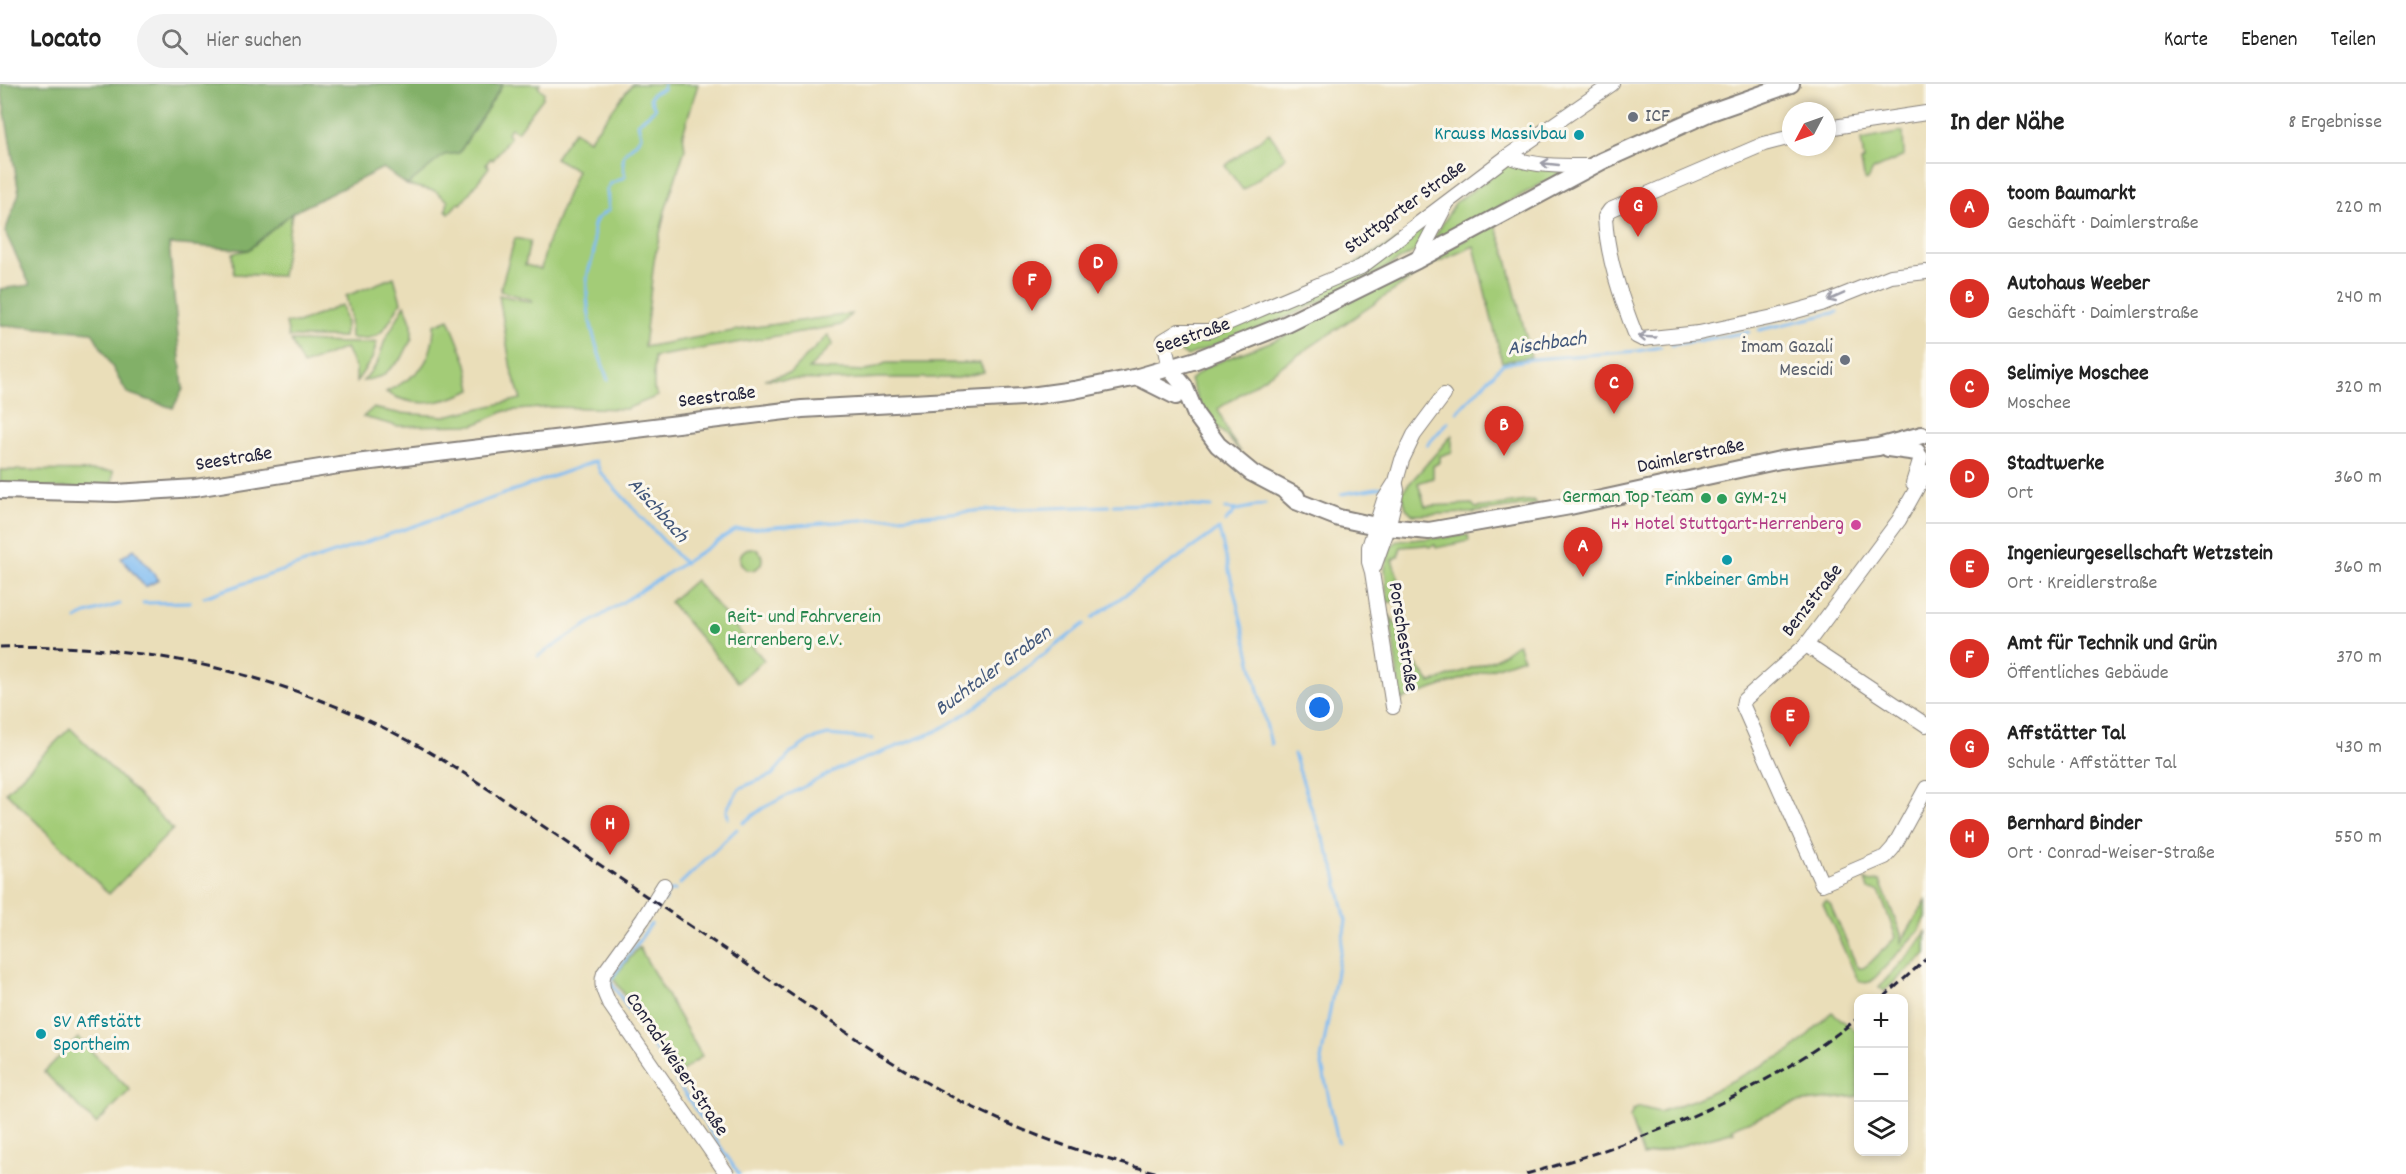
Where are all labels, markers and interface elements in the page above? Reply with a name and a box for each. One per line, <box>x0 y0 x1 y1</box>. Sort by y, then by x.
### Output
search box <box>137 14 557 68</box>
text: Locato <box>30 21 101 61</box>
icon: search <box>158 25 191 58</box>
text: Hier suchen <box>206 26 302 57</box>
text: Karte <box>2164 26 2208 56</box>
text: Ebenen <box>2241 26 2298 56</box>
text: Teilen <box>2331 26 2376 56</box>
north arrow <box>1782 102 1836 156</box>
place label: ICF <box>1645 103 1670 131</box>
text: In der Nähe <box>1950 105 2064 142</box>
text: 8 Ergebnisse <box>2288 109 2382 137</box>
marker: ICF <box>1626 110 1640 124</box>
place label: Krauss Massivbau <box>1434 121 1567 149</box>
marker: Krauss Massivbau <box>1572 128 1586 142</box>
street label: Stuttgarter Straße <box>1339 154 1473 262</box>
one-way arrow <box>1540 158 1560 169</box>
text: toom Baumarkt <box>2007 179 2136 210</box>
pin: G <box>1618 188 1658 237</box>
text: A <box>1964 194 1975 222</box>
text: 220 m <box>2335 194 2382 222</box>
text: Geschäft · Daimlerstraße <box>2007 210 2199 238</box>
pin: D <box>1078 244 1118 294</box>
pin: F <box>1012 262 1052 311</box>
text: Autohaus Weeber <box>2007 269 2150 300</box>
text: B <box>1965 284 1974 312</box>
text: 240 m <box>2336 284 2382 312</box>
one-way arrow <box>1827 292 1845 303</box>
text: Geschäft · Daimlerstraße <box>2007 300 2199 328</box>
street label: Seestraße <box>1152 311 1234 363</box>
water label: Aischbach <box>1506 324 1590 365</box>
one-way arrow <box>1637 331 1657 342</box>
place label: İmam Gazali Mescidi <box>1741 334 1833 385</box>
marker: İmam Gazali Mescidi <box>1838 353 1852 367</box>
text: Selimiye Moschee <box>2007 359 2149 390</box>
pin: C <box>1594 364 1634 414</box>
text: C <box>1965 374 1974 402</box>
text: 320 m <box>2335 374 2382 402</box>
street label: Seestraße <box>677 379 757 417</box>
text: Moschee <box>2007 390 2071 418</box>
pin: B <box>1484 406 1524 456</box>
street label: Daimlerstraße <box>1635 432 1747 482</box>
street label: Seestraße <box>194 440 275 480</box>
text: Stadtwerke <box>2007 449 2104 480</box>
text: D <box>1964 464 1975 492</box>
text: 360 m <box>2334 464 2382 492</box>
water label: Aischbach <box>619 472 696 551</box>
text: Ort <box>2007 480 2033 508</box>
place label: German Top Team <box>1562 484 1694 512</box>
place label: GYM-24 <box>1734 485 1787 513</box>
marker: German Top Team <box>1699 491 1713 505</box>
marker: GYM-24 <box>1715 492 1729 506</box>
place label: H+ Hotel Stuttgart-Herrenberg <box>1611 511 1844 539</box>
marker: H+ Hotel Stuttgart-Herrenberg <box>1849 518 1863 532</box>
pin: A <box>1564 528 1602 577</box>
text: Ingenieurgesellschaft Wetzstein <box>2007 539 2273 570</box>
marker: Finkbeiner GmbH <box>1720 553 1734 567</box>
text: E <box>1965 554 1974 582</box>
text: 360 m <box>2334 554 2382 582</box>
street label: Benzstraße <box>1775 558 1851 644</box>
place label: Finkbeiner GmbH <box>1665 567 1789 595</box>
text: Ort · Kreidlerstraße <box>2007 570 2157 598</box>
street label: Porschestraße <box>1380 580 1425 694</box>
place label: Reit- und Fahrverein Herrenberg e.V. <box>727 604 881 655</box>
water label: Buchtaler Graben <box>929 619 1060 725</box>
marker: Reit- und Fahrverein Herrenberg e.V. <box>708 622 722 636</box>
text: Amt für Technik und Grün <box>2007 629 2217 660</box>
text: F <box>1965 644 1974 672</box>
text: 370 m <box>2336 644 2382 672</box>
text: Öffentliches Gebäude <box>2007 660 2169 688</box>
your location <box>1305 693 1334 722</box>
pin: E <box>1770 698 1810 747</box>
text: Affstätter Tal <box>2007 719 2126 750</box>
text: G <box>1964 734 1975 762</box>
text: 430 m <box>2336 734 2382 762</box>
text: Schule · Affstätter Tal <box>2007 750 2177 778</box>
pin: H <box>590 806 630 855</box>
text: Bernhard Binder <box>2007 809 2142 840</box>
text: H <box>1964 824 1975 852</box>
text: 550 m <box>2334 824 2382 852</box>
text: Ort · Conrad-Weiser-Straße <box>2007 840 2215 868</box>
street label: Conrad-Weiser-Straße <box>617 988 735 1143</box>
map controls <box>1854 994 1908 1156</box>
button: + <box>1854 994 1908 1048</box>
place label: SV Affstätt Sportheim <box>53 1009 141 1060</box>
marker: SV Affstätt Sportheim <box>34 1027 48 1041</box>
button: − <box>1854 1048 1908 1102</box>
button: layers <box>1854 1102 1908 1156</box>

